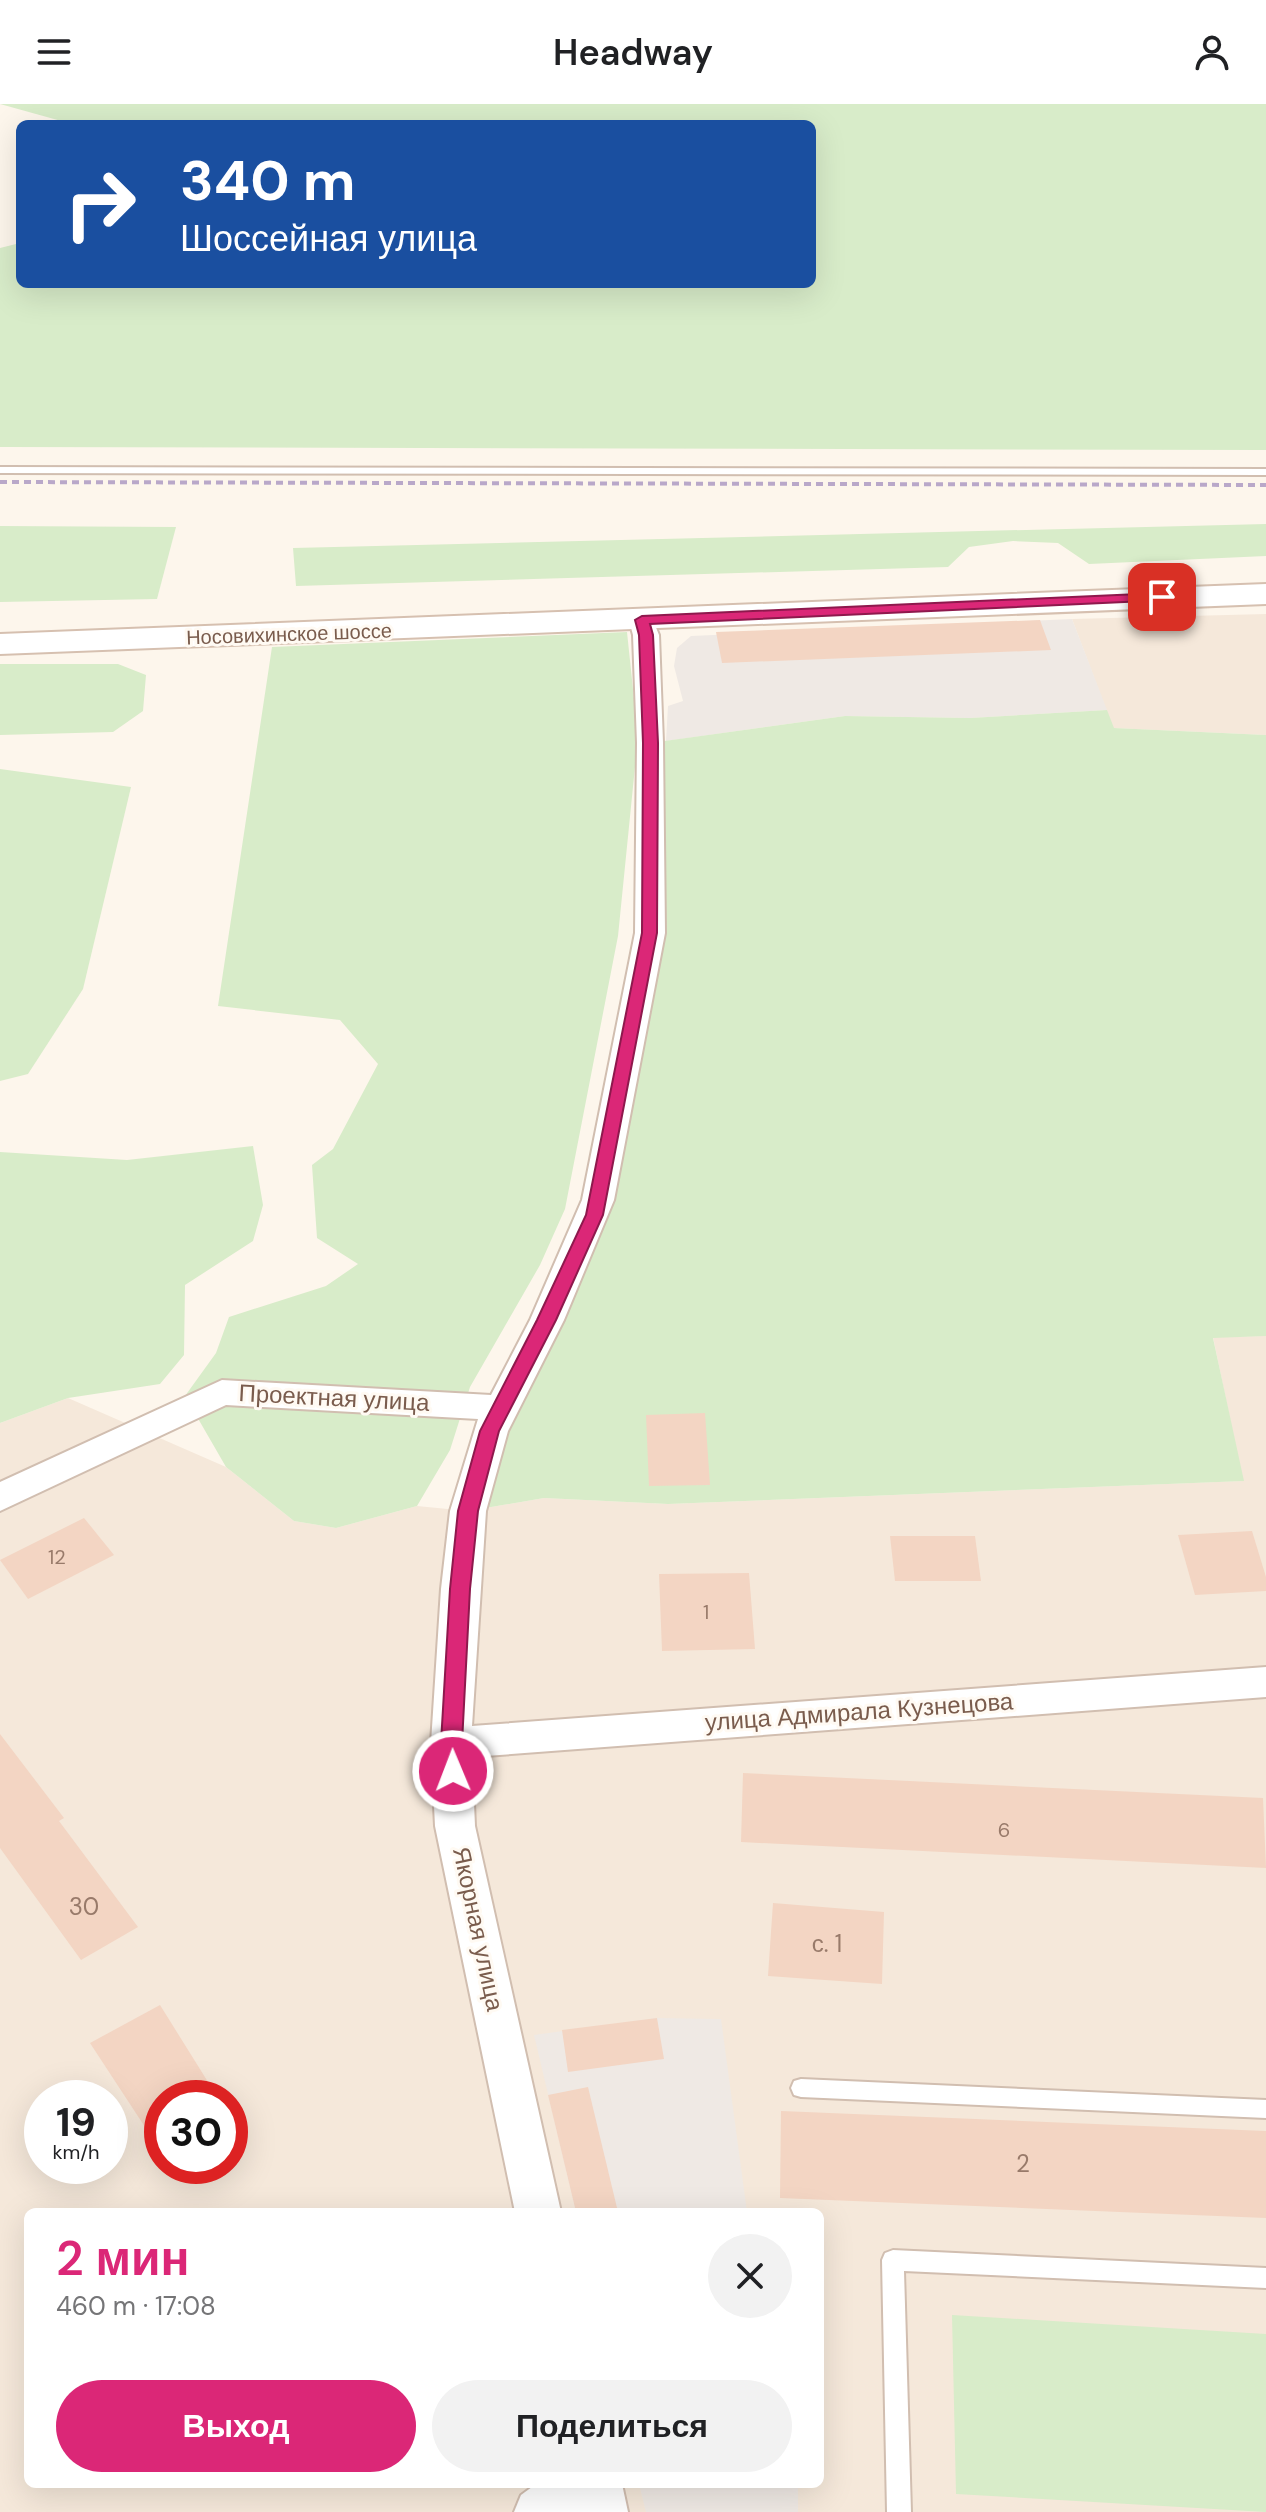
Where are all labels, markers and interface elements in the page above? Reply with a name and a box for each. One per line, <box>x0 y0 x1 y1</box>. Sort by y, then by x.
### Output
text: Headway <box>553 29 713 76</box>
icon: menu <box>32 30 76 74</box>
icon: person <box>1190 30 1234 74</box>
text: 340 m <box>180 144 355 217</box>
icon: right <box>48 152 152 256</box>
text: Шоссейная улица <box>180 215 477 262</box>
pin <box>1128 563 1196 631</box>
icon: arrive <box>1140 575 1184 619</box>
street label: Носовихинское шоссе <box>186 617 392 651</box>
street label: Проектная улица <box>238 1377 431 1418</box>
house number: 12 <box>48 1544 66 1570</box>
house number: 1 <box>703 1599 709 1625</box>
street label: улица Адмирала Кузнецова <box>704 1685 1015 1738</box>
position arrow <box>411 1729 495 1813</box>
house number: 6 <box>998 1817 1010 1843</box>
street label: Якорная улица <box>446 1844 511 2014</box>
house number: 30 <box>69 1891 99 1922</box>
house number: с. 1 <box>812 1928 842 1959</box>
speed limit sign: 30 <box>144 2080 248 2184</box>
text: 19 <box>56 2096 96 2148</box>
text: km/h <box>52 2139 100 2165</box>
house number: 2 <box>1016 2148 1030 2179</box>
text: 2 мин <box>56 2227 189 2290</box>
button: close <box>708 2234 792 2318</box>
text: 460 m · 17:08 <box>56 2289 216 2323</box>
button: Выход <box>56 2380 416 2472</box>
button: Поделиться <box>432 2380 792 2472</box>

